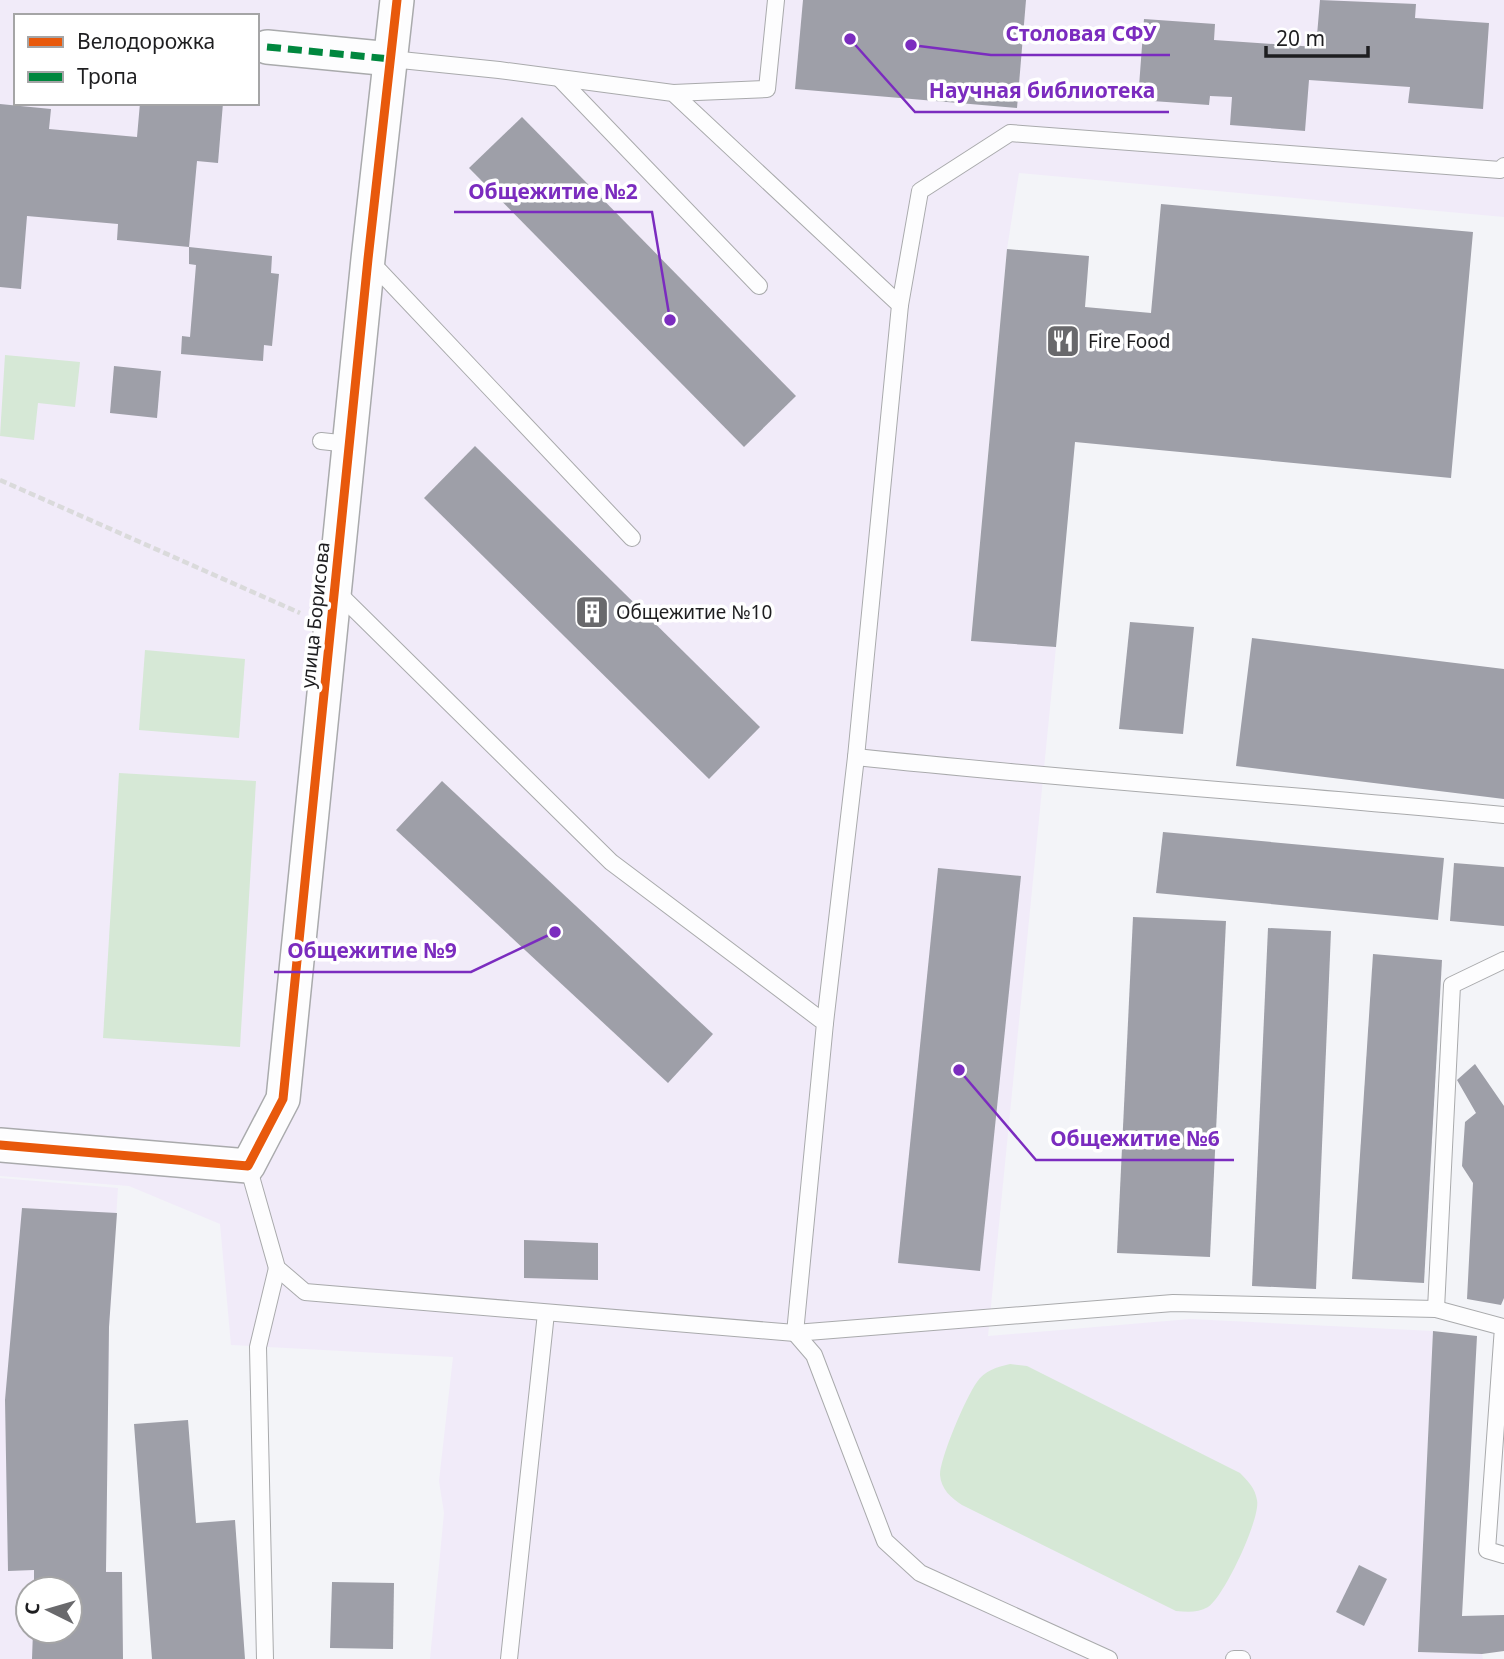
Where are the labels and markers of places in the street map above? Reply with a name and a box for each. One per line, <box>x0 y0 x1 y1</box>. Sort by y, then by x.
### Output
callout: Столовая СФУ <box>991 13 1170 55</box>
callout: Научная библиотека <box>915 70 1169 112</box>
callout: Общежитие №2 <box>454 170 652 212</box>
restaurant icon: Fire Food <box>1044 322 1082 360</box>
place label: Fire Food <box>1088 328 1170 354</box>
building icon: Общежитие №10 <box>573 593 611 631</box>
place label: Общежитие №10 <box>616 599 772 625</box>
callout: Общежитие №9 <box>274 930 471 972</box>
callout: Общежитие №6 <box>1036 1118 1234 1160</box>

